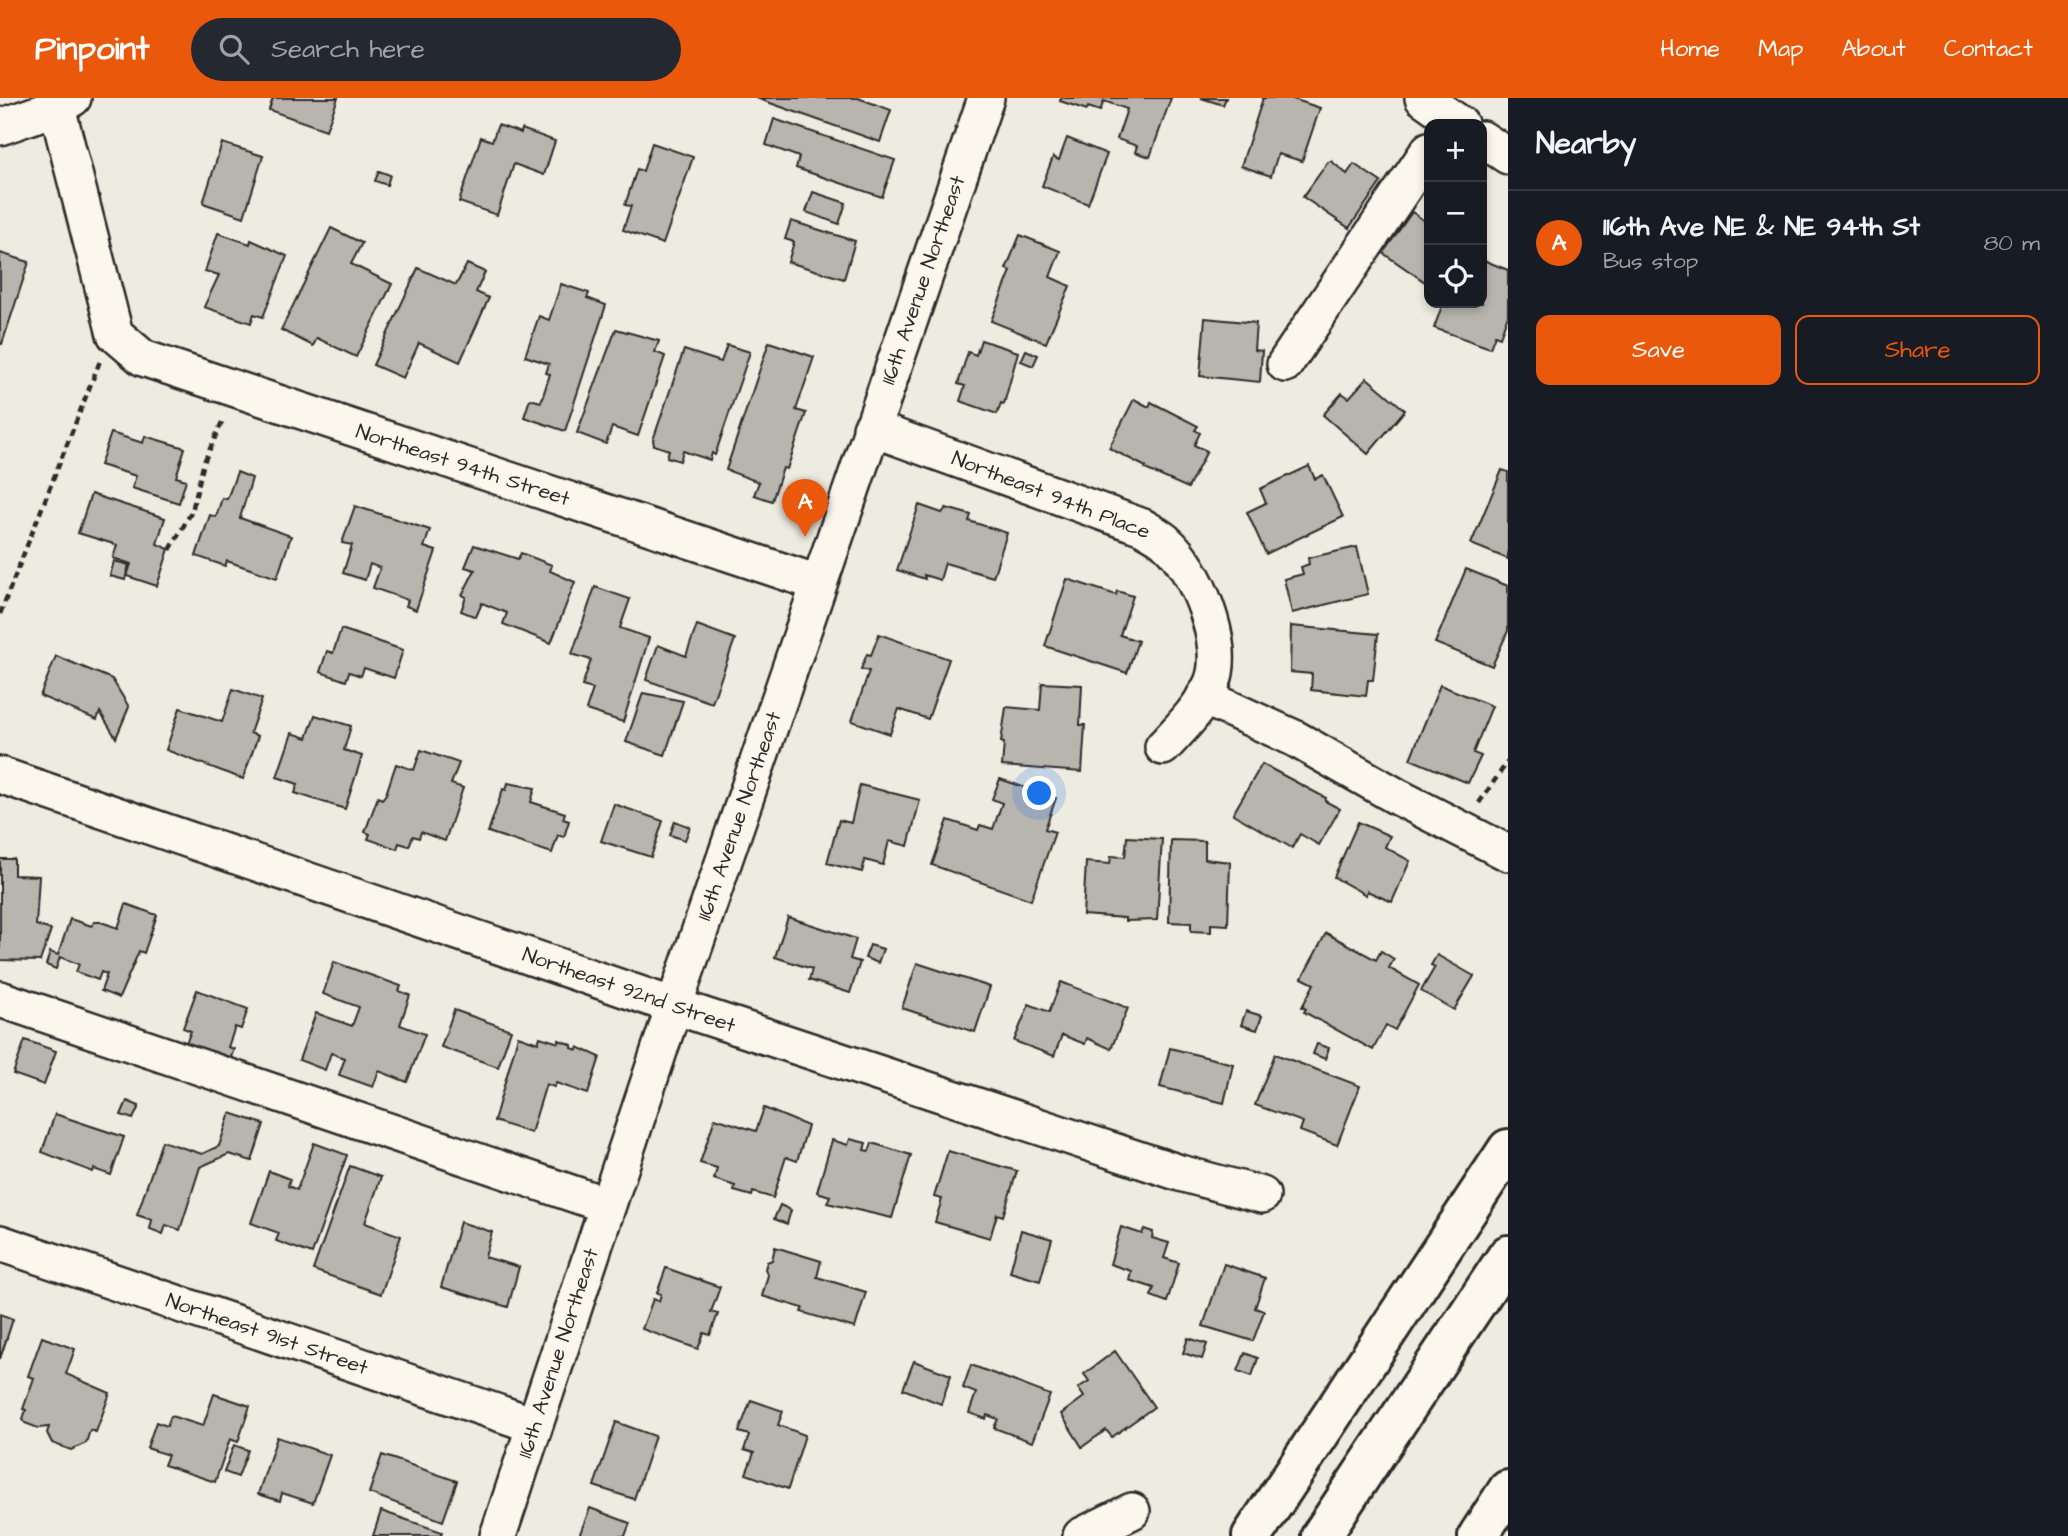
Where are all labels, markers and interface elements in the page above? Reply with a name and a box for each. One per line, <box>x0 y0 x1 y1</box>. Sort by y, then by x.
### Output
search box <box>191 18 681 81</box>
text: Pinpoint <box>35 26 149 72</box>
icon: search <box>215 30 253 68</box>
text: Search here <box>271 31 425 67</box>
text: Home <box>1660 32 1720 66</box>
text: Map <box>1758 32 1803 66</box>
text: About <box>1841 32 1906 66</box>
text: Contact <box>1944 32 2033 66</box>
map controls <box>1424 119 1487 308</box>
button: + <box>1424 119 1487 182</box>
text: Nearby <box>1536 123 1636 165</box>
street label: 116th Avenue Northeast <box>874 171 973 388</box>
button: − <box>1424 182 1487 245</box>
text: 116th Ave NE & NE 94th St <box>1603 209 1920 245</box>
text: A <box>1552 227 1566 259</box>
text: 80 m <box>1983 227 2040 259</box>
button: locate <box>1424 245 1487 308</box>
text: Bus stop <box>1603 245 1698 277</box>
button: Save <box>1536 315 1781 385</box>
button: Share <box>1795 315 2040 385</box>
street label: Northeast 94th Street <box>352 417 574 513</box>
street label: Northeast 94th Place <box>948 444 1154 546</box>
pin: A <box>782 479 828 537</box>
street label: 116th Avenue Northeast <box>690 707 789 924</box>
your location <box>1022 776 1056 810</box>
street label: Northeast 92nd Street <box>519 940 740 1040</box>
street label: 116th Avenue Northeast <box>510 1244 606 1462</box>
street label: Northeast 91st Street <box>162 1286 372 1382</box>

